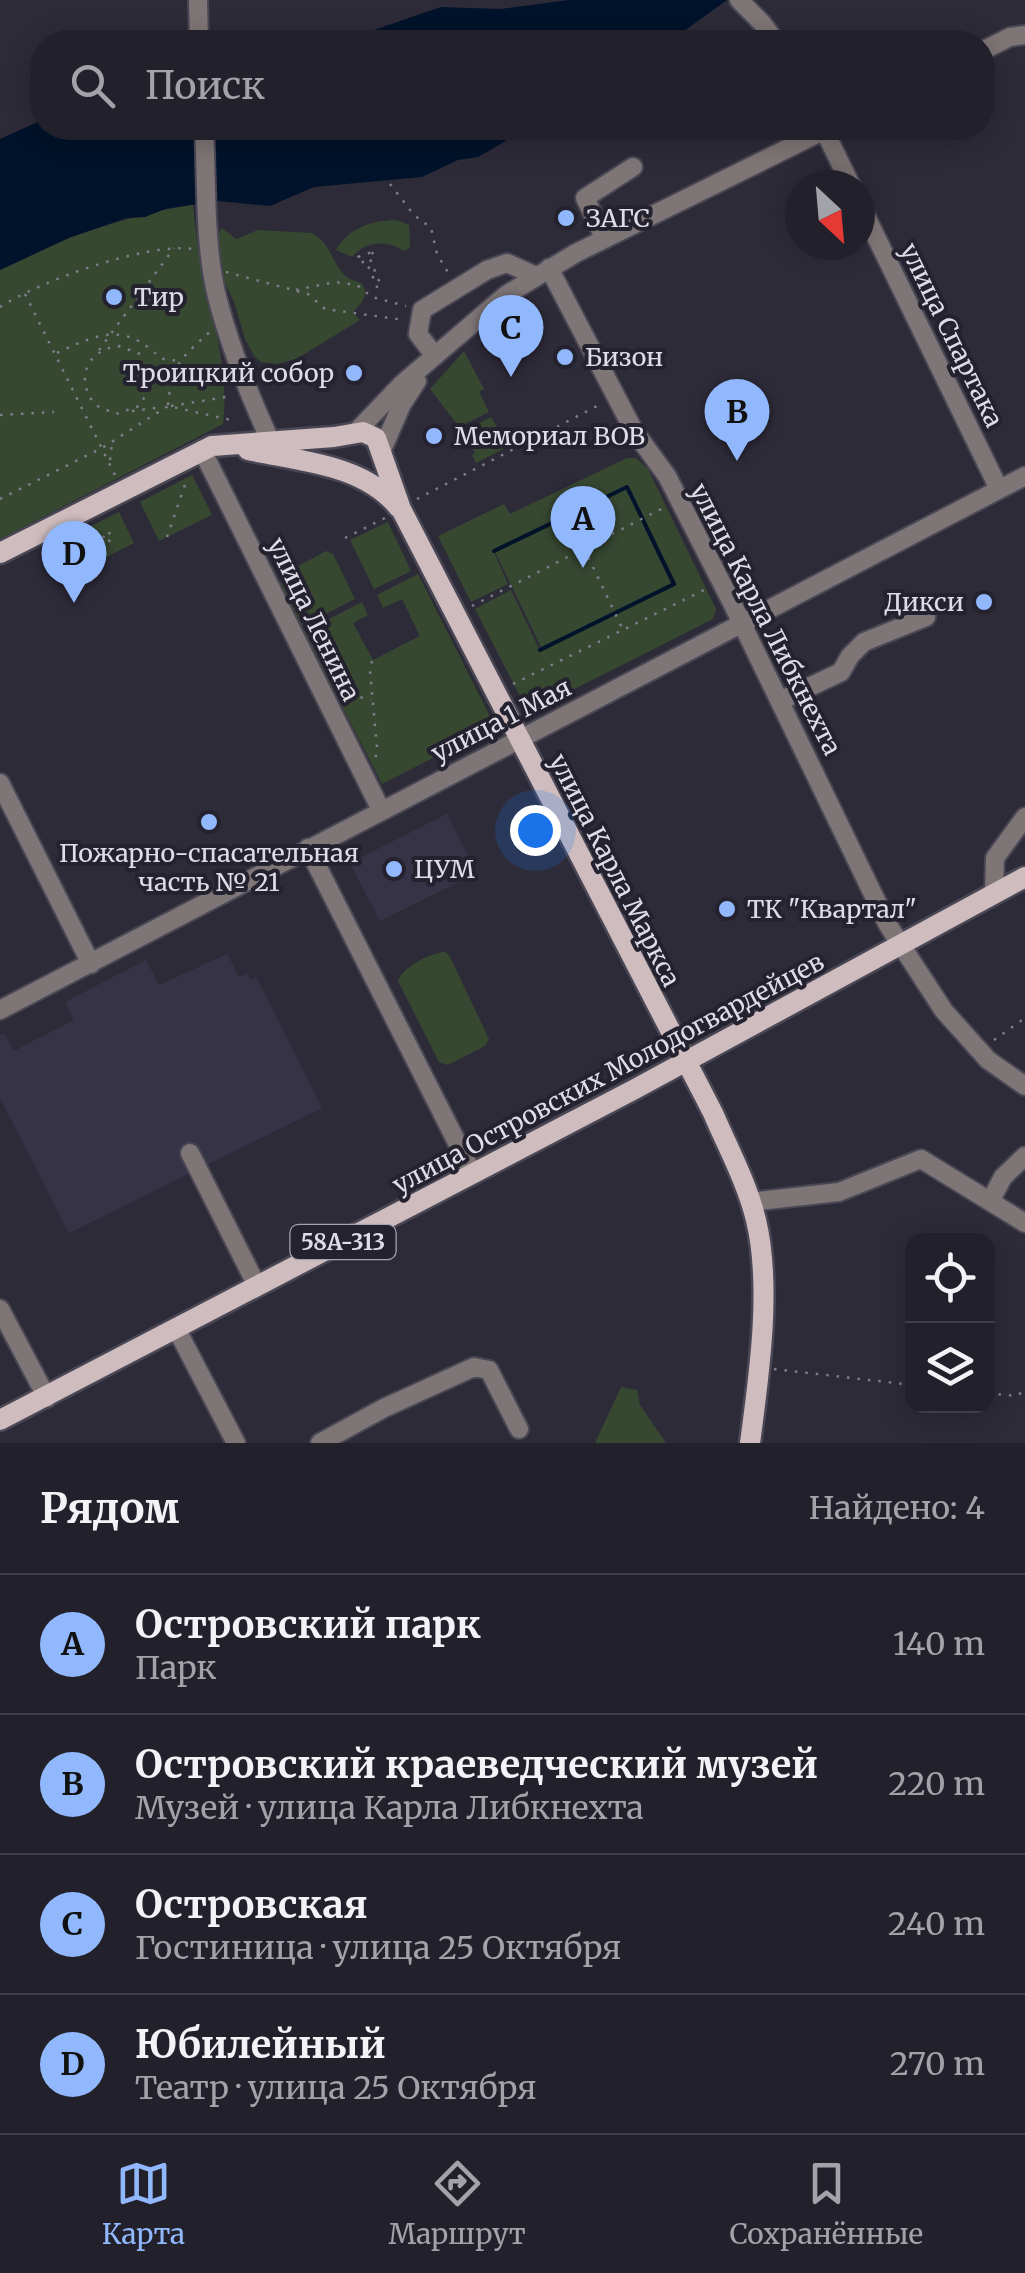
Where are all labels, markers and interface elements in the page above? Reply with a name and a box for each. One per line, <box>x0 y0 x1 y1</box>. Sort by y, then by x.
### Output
search box <box>30 30 995 140</box>
icon: search <box>65 58 120 113</box>
text: Поиск <box>145 62 265 109</box>
north arrow <box>785 170 875 260</box>
place label: ЗАГС <box>586 202 650 234</box>
marker: ЗАГС <box>555 207 577 229</box>
street label: улица Спартака <box>894 238 1010 432</box>
place label: Тир <box>134 281 184 313</box>
marker: Тир <box>103 286 125 308</box>
pin: C <box>478 294 544 377</box>
place label: Бизон <box>585 341 663 373</box>
marker: Бизон <box>554 346 576 368</box>
place label: Троицкий собор <box>123 357 334 389</box>
marker: Троицкий собор <box>343 362 365 384</box>
pin: B <box>704 378 770 461</box>
place label: Мемориал ВОВ <box>454 420 645 452</box>
marker: Мемориал ВОВ <box>423 425 445 447</box>
street label: улица Карла Либкнехта <box>683 478 849 760</box>
pin: A <box>550 486 616 568</box>
pin: D <box>42 520 106 603</box>
street label: улица Ленина <box>261 532 367 706</box>
place label: Дикси <box>884 586 964 618</box>
marker: Дикси <box>973 591 995 613</box>
street label: улица 1 Мая <box>426 671 576 769</box>
street label: улица Карла Маркса <box>542 748 688 992</box>
your location <box>510 805 561 856</box>
marker: Пожарно-спасательная часть № 21 <box>198 811 220 833</box>
place label: Пожарно-спасательная часть № 21 <box>59 837 359 898</box>
place label: ЦУМ <box>414 853 475 885</box>
marker: ЦУМ <box>383 858 405 880</box>
place label: ТК "Квартал" <box>747 893 917 925</box>
marker: ТК "Квартал" <box>716 898 738 920</box>
street label: улица Островских Молодогвардейцев <box>387 945 829 1201</box>
road number: 58А-313 <box>290 1225 396 1259</box>
map controls <box>905 1233 995 1413</box>
button: locate <box>905 1233 995 1323</box>
button: layers <box>905 1323 995 1413</box>
text: Рядом <box>40 1482 180 1534</box>
text: Найдено: 4 <box>809 1488 985 1528</box>
text: Островский парк <box>135 1601 481 1648</box>
text: A <box>61 1624 84 1664</box>
text: 140 m <box>893 1624 985 1664</box>
text: Парк <box>135 1648 217 1688</box>
text: Островский краеведческий музей <box>135 1741 818 1788</box>
text: B <box>61 1764 84 1804</box>
text: 220 m <box>888 1764 985 1804</box>
text: Музей · улица Карла Либкнехта <box>135 1788 644 1828</box>
text: Островская <box>135 1881 368 1928</box>
text: C <box>62 1904 83 1944</box>
text: 240 m <box>888 1904 985 1944</box>
text: Гостиница · улица 25 Октября <box>135 1928 621 1968</box>
text: Юбилейный <box>135 2021 386 2068</box>
text: D <box>60 2044 85 2084</box>
text: 270 m <box>890 2044 985 2084</box>
text: Театр · улица 25 Октября <box>135 2068 537 2108</box>
tab: Карта <box>102 2156 185 2252</box>
tab: Маршрут <box>389 2156 526 2252</box>
tab: Сохранённые <box>729 2156 923 2252</box>

